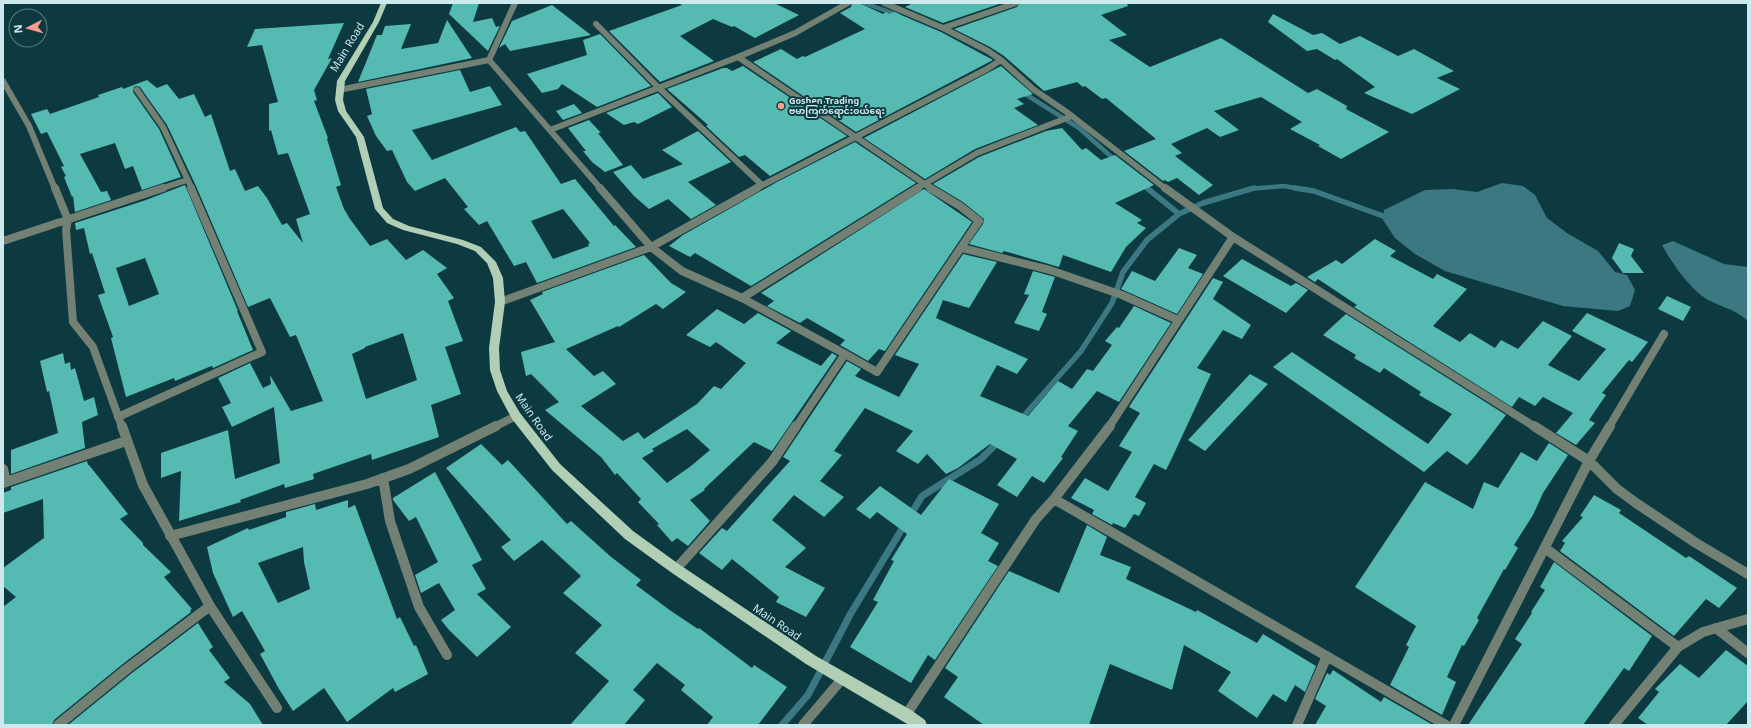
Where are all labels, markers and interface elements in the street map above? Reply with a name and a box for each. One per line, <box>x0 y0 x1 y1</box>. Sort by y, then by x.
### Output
north arrow <box>8 8 48 48</box>
street label: Main Road <box>323 18 372 77</box>
text: N <box>7 23 31 35</box>
place label: Goshen Trading ဗမာကြက်ရောင်းဝယ်ရေး <box>789 92 885 122</box>
marker: Goshen Trading ဗမာကြက်ရောင်းဝယ်ရေး <box>776 101 786 111</box>
street label: Main Road <box>508 388 559 447</box>
street label: Main Road <box>747 597 806 648</box>

